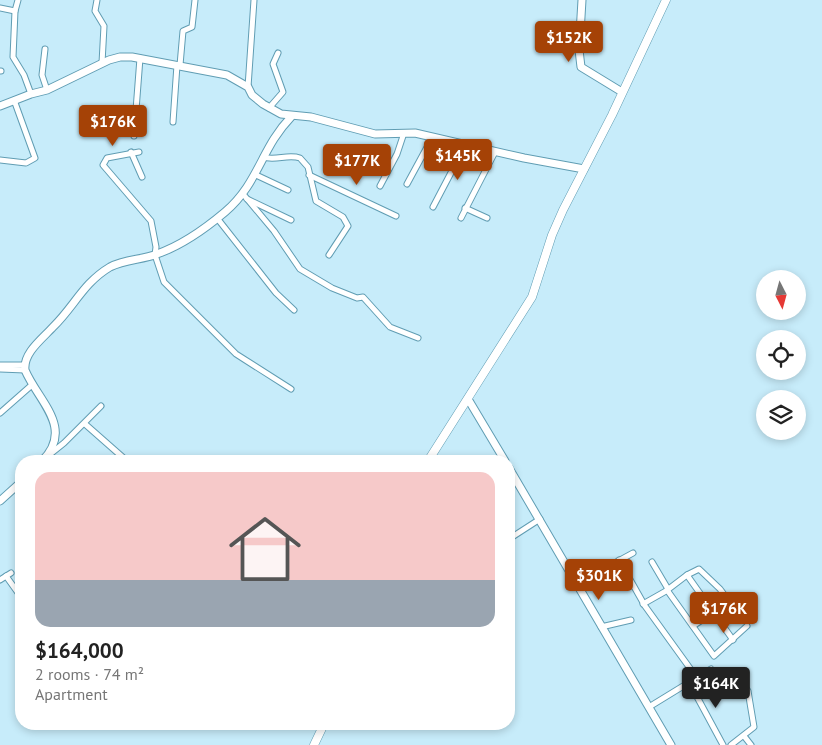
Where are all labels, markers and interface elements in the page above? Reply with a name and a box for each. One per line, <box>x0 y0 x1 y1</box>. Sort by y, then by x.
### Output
pin: $152K <box>534 20 604 63</box>
text: $152K <box>546 27 592 47</box>
pin: $176K <box>78 104 148 147</box>
text: $176K <box>90 111 136 131</box>
pin: $145K <box>423 138 493 181</box>
pin: $177K <box>322 144 392 186</box>
text: $145K <box>435 145 481 165</box>
text: $177K <box>334 150 380 170</box>
north arrow <box>756 270 806 320</box>
map controls <box>756 270 806 440</box>
button: locate <box>756 330 806 380</box>
button: layers <box>756 390 806 440</box>
icon: home <box>220 504 310 594</box>
pin: $301K <box>564 558 634 601</box>
text: $301K <box>576 565 622 585</box>
pin: $176K <box>689 592 759 634</box>
text: $176K <box>701 598 747 618</box>
text: $164,000 <box>35 637 124 664</box>
text: 2 rooms · 74 m² <box>35 664 144 684</box>
pin: $164K <box>681 666 751 709</box>
text: $164K <box>693 673 739 693</box>
text: Apartment <box>35 684 108 704</box>

